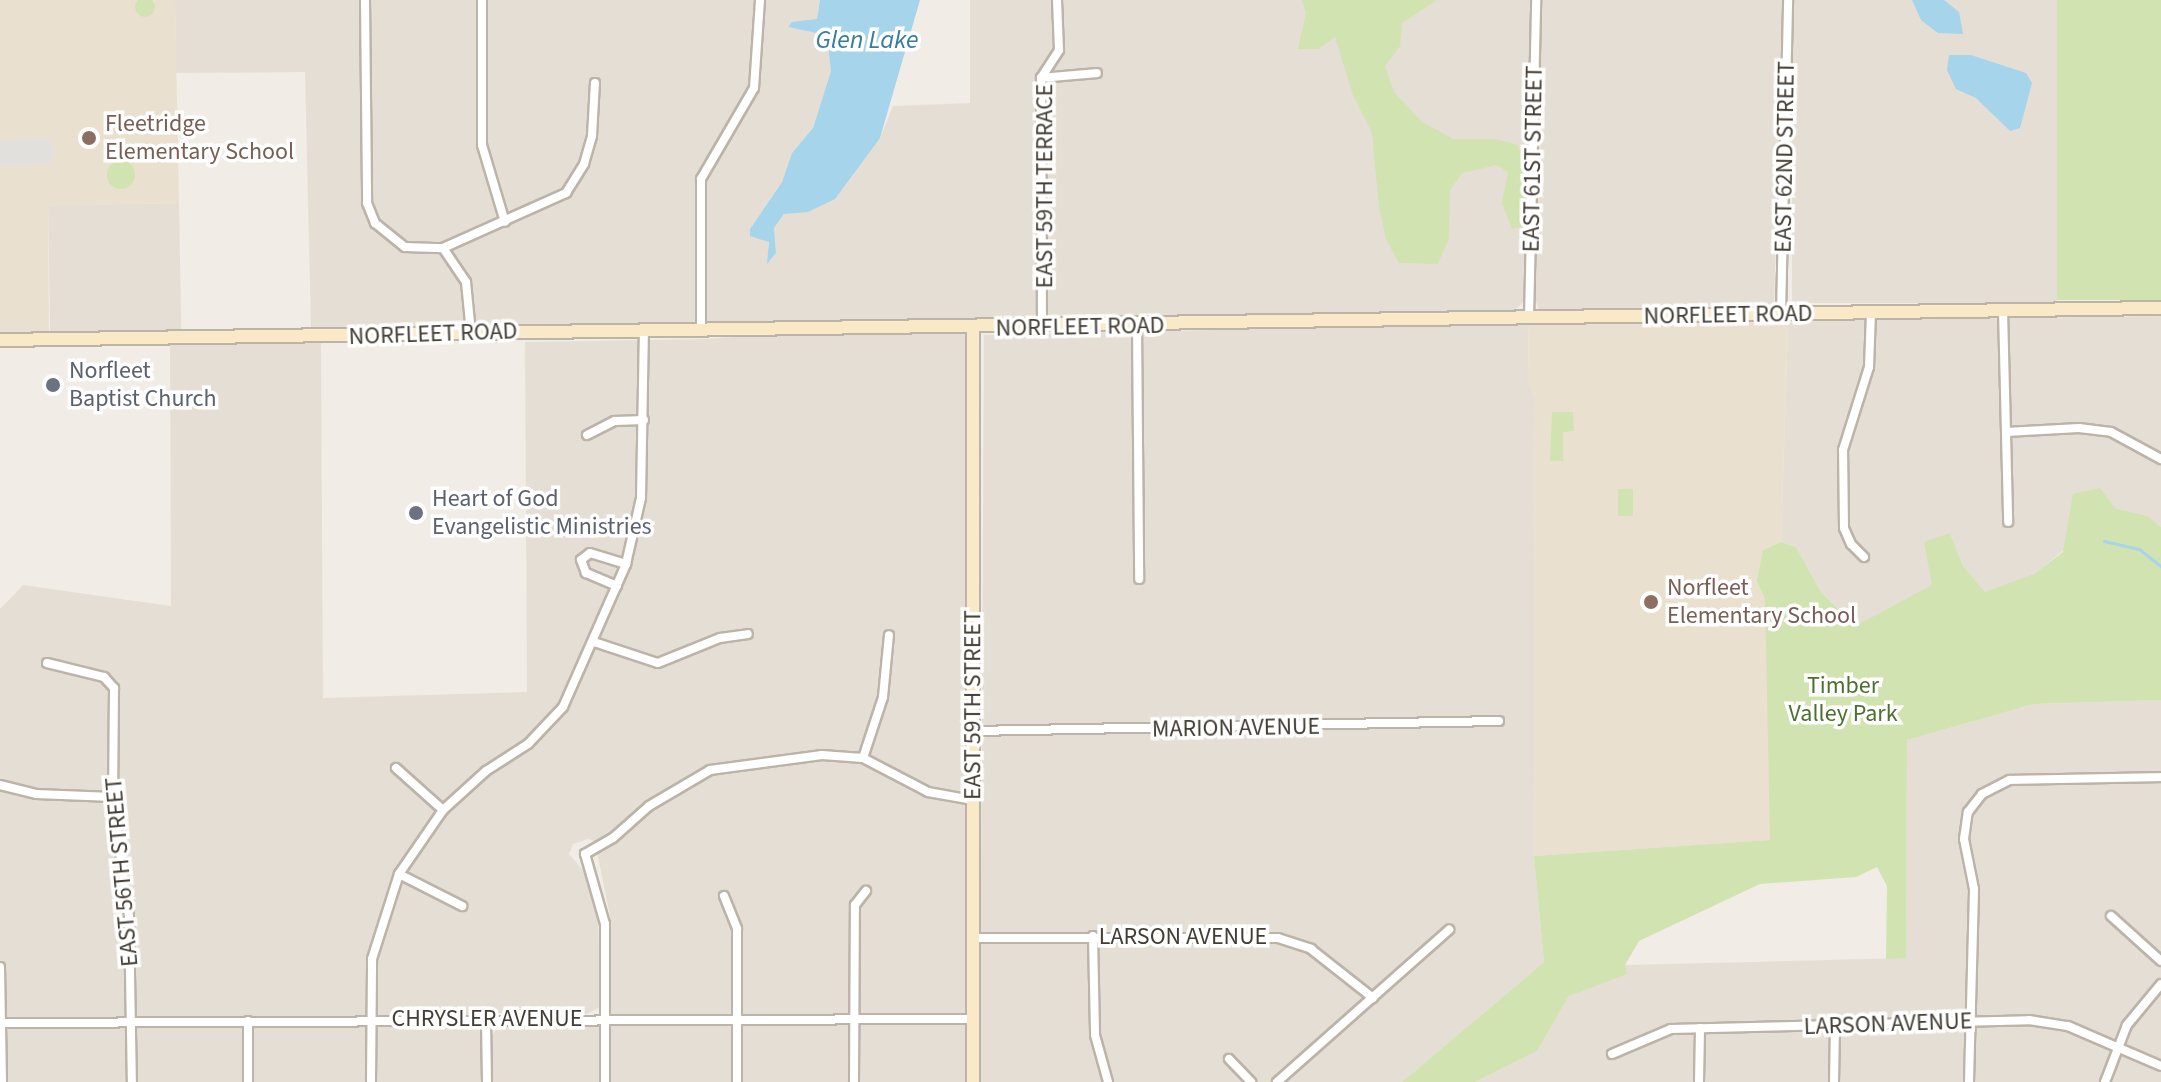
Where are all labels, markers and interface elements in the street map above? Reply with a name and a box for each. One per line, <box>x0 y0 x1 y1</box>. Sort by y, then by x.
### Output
water label: Glen Lake <box>815 24 919 56</box>
street label: EAST 62ND STREET <box>1769 61 1801 253</box>
street label: EAST 61ST STREET <box>1517 65 1549 253</box>
street label: EAST 59TH TERRACE <box>1031 84 1059 288</box>
place label: Fleetridge Elementary School <box>105 110 294 166</box>
marker: Fleetridge Elementary School <box>80 129 98 147</box>
street label: NORFLEET ROAD <box>1643 299 1813 331</box>
street label: NORFLEET ROAD <box>995 311 1165 343</box>
street label: NORFLEET ROAD <box>348 317 518 351</box>
place label: Norfleet Baptist Church <box>69 357 217 413</box>
marker: Norfleet Baptist Church <box>44 376 62 394</box>
place label: Heart of God Evangelistic Ministries <box>432 485 652 541</box>
marker: Heart of God Evangelistic Ministries <box>407 504 425 522</box>
place label: Norfleet Elementary School <box>1667 574 1856 630</box>
marker: Norfleet Elementary School <box>1642 593 1660 611</box>
street label: EAST 59TH STREET <box>959 610 987 800</box>
park label: Timber Valley Park <box>1788 672 1898 728</box>
street label: MARION AVENUE <box>1152 712 1320 744</box>
street label: EAST 56TH STREET <box>99 776 145 968</box>
street label: LARSON AVENUE <box>1099 923 1267 951</box>
street label: CHRYSLER AVENUE <box>392 1005 582 1033</box>
street label: LARSON AVENUE <box>1803 1007 1973 1041</box>

